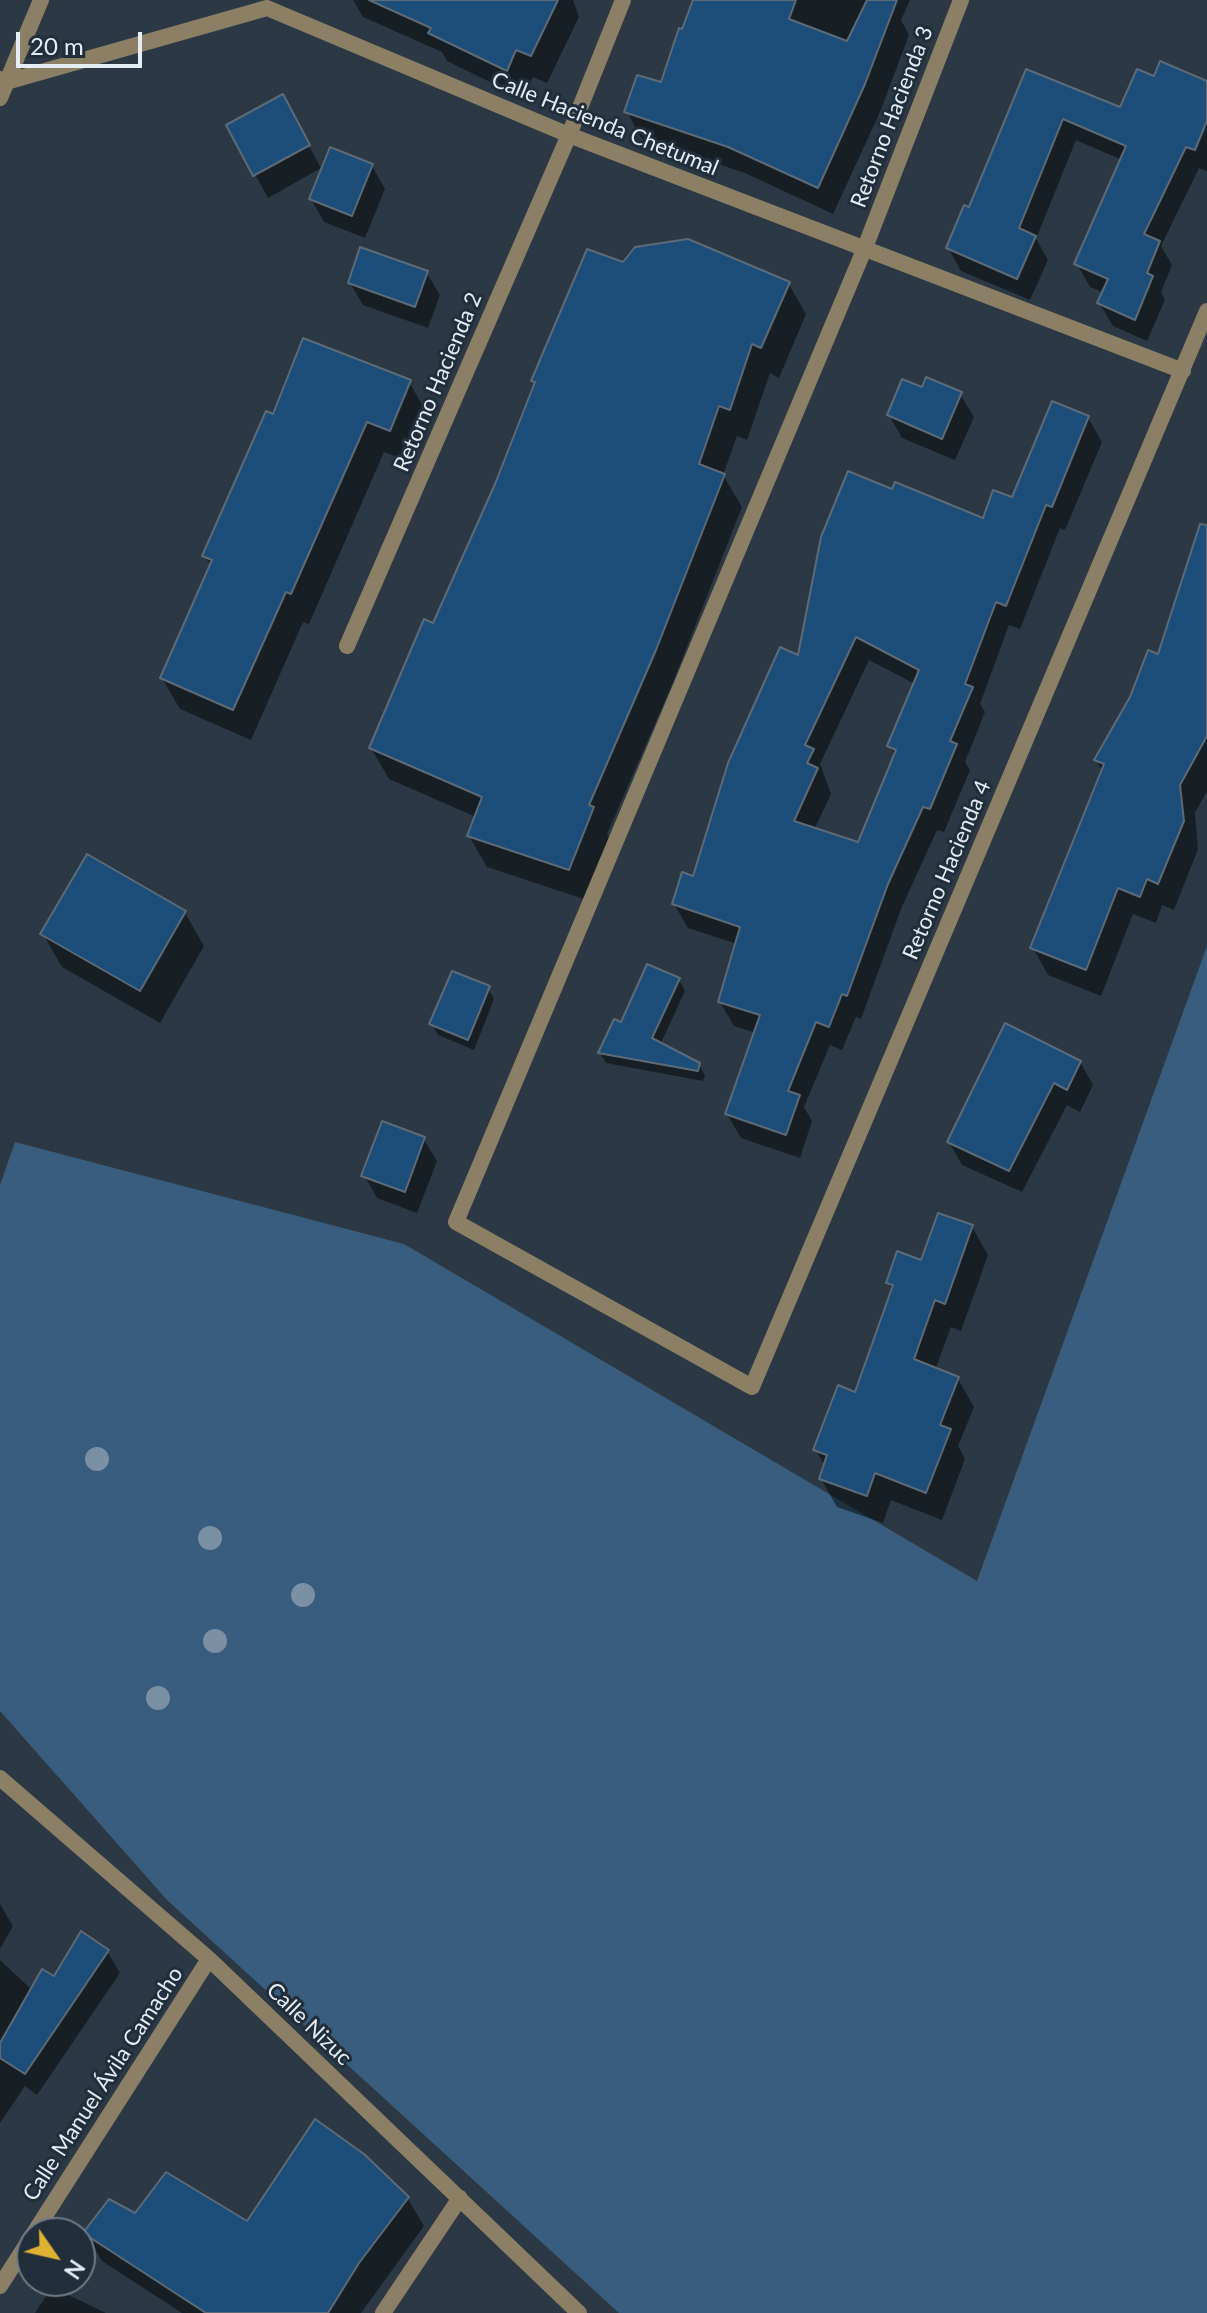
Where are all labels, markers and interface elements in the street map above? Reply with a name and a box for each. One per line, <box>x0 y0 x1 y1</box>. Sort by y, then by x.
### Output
scale bar <box>20 16 146 66</box>
street label: Retorno Hacienda 3 <box>845 23 939 211</box>
text: 20 m <box>30 31 84 60</box>
street label: Calle Hacienda Chetumal <box>488 66 722 182</box>
street label: Retorno Hacienda 2 <box>388 288 488 476</box>
street label: Retorno Hacienda 4 <box>897 776 997 964</box>
street label: Calle Manuel Ávila Camacho <box>17 1962 189 2206</box>
street label: Calle Nizuc <box>261 1977 357 2071</box>
north arrow <box>16 2217 96 2297</box>
text: N <box>59 2255 91 2284</box>

